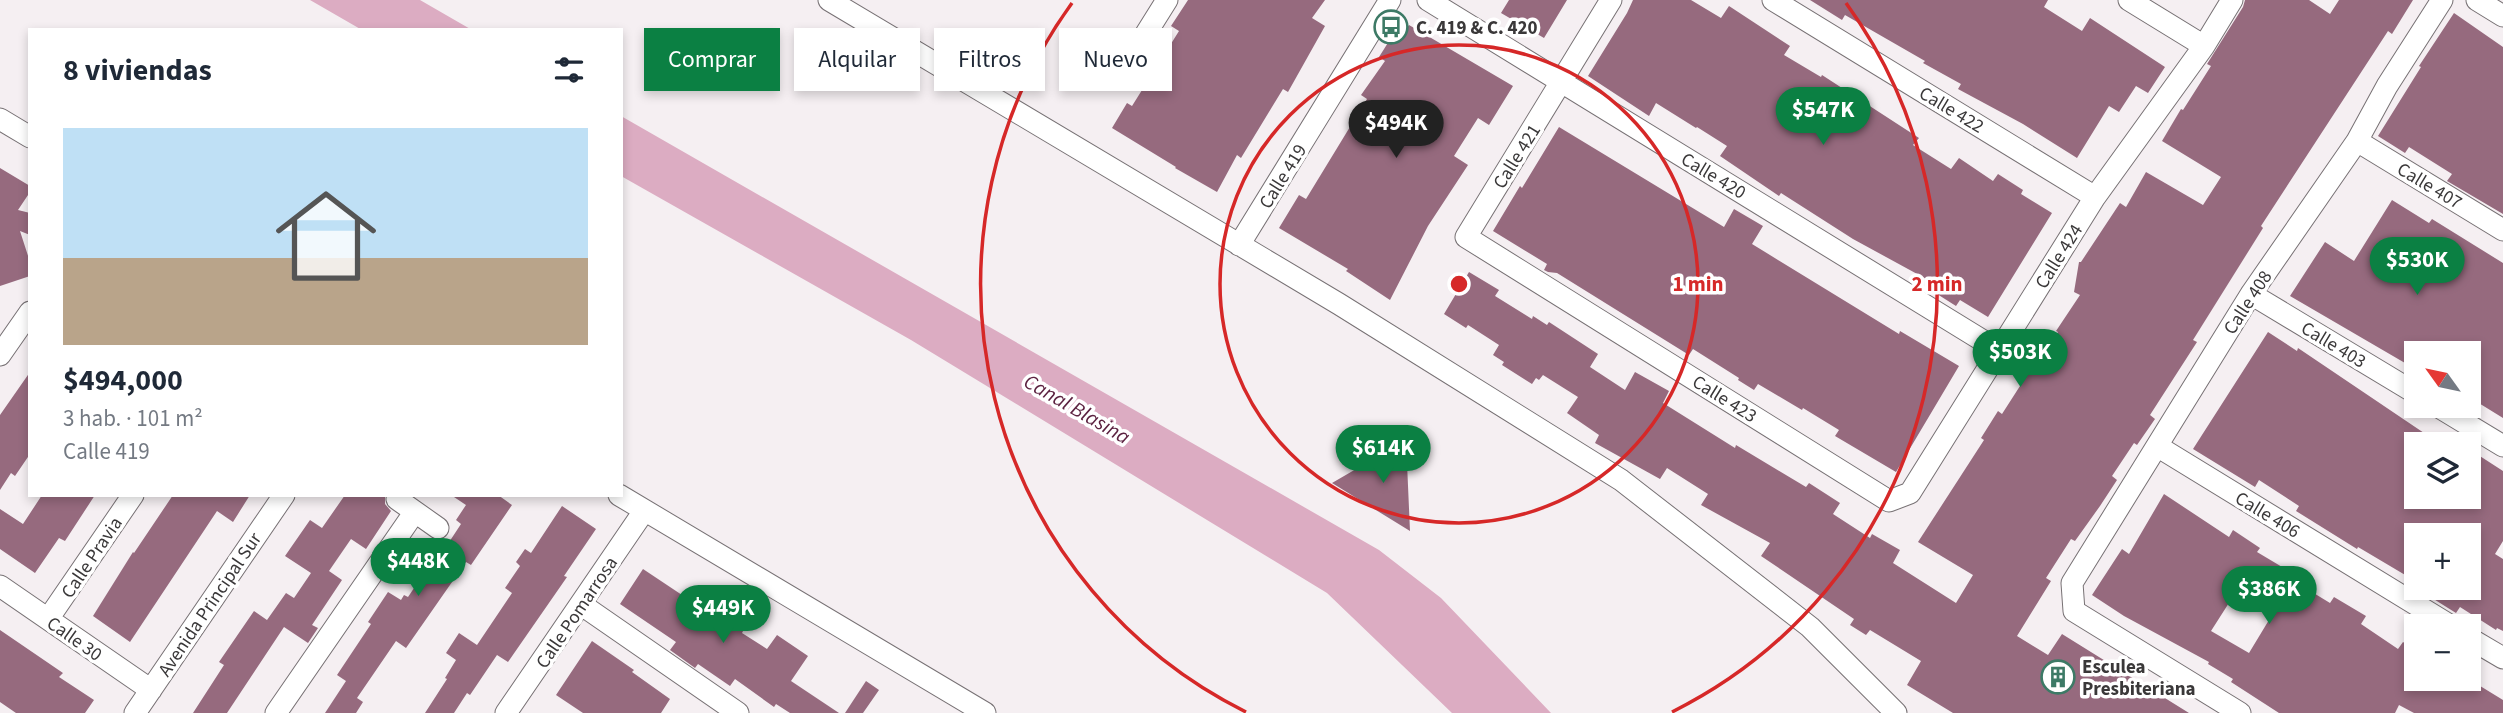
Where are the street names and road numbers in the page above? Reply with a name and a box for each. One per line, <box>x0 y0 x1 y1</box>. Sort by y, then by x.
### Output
street label: Calle 422 <box>1914 80 1989 140</box>
street label: Calle 421 <box>1487 119 1548 194</box>
street label: Calle 419 <box>1253 139 1314 214</box>
street label: Calle 420 <box>1676 146 1751 206</box>
street label: Calle 407 <box>2392 156 2467 216</box>
street label: Calle 424 <box>2029 219 2090 294</box>
street label: Calle 408 <box>2217 265 2279 340</box>
street label: Calle 403 <box>2296 315 2371 375</box>
street label: Calle 423 <box>1687 369 1762 430</box>
street label: Calle 406 <box>2230 485 2305 545</box>
street label: Calle Pravia <box>55 512 129 604</box>
street label: Avenida Principal Sur <box>152 527 269 682</box>
street label: Calle Pomarrosa <box>530 551 625 674</box>
street label: Calle 30 <box>41 610 107 668</box>

